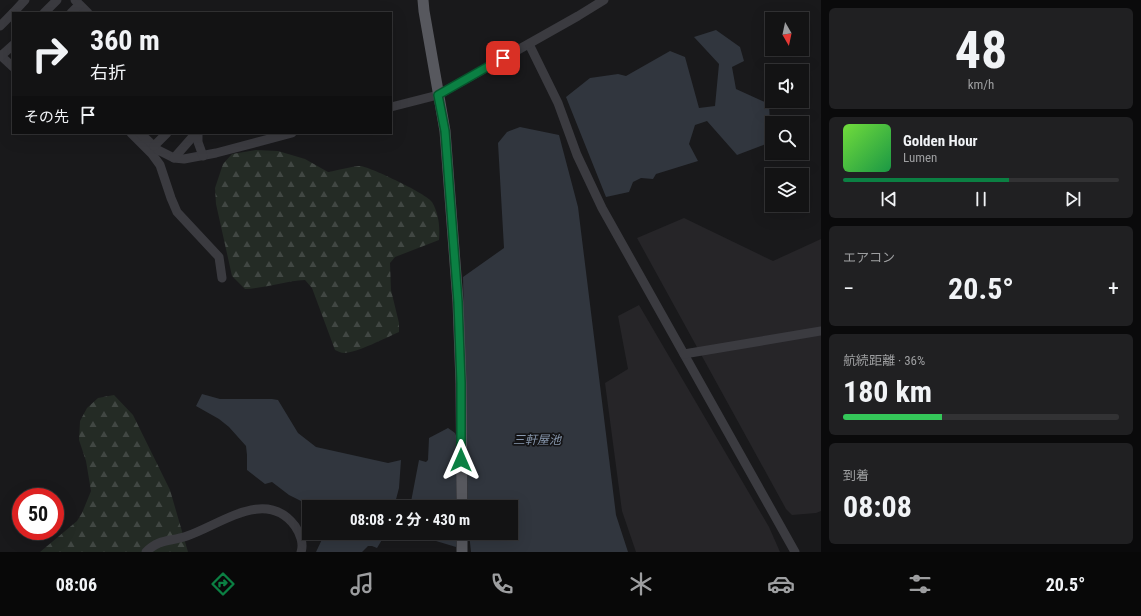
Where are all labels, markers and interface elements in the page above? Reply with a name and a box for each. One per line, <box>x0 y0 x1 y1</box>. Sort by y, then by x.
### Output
north arrow <box>765 12 809 56</box>
map controls <box>765 12 809 212</box>
text: 48 <box>955 20 1007 81</box>
text: 360 m <box>90 24 160 57</box>
icon: right <box>24 28 76 80</box>
pin <box>486 41 520 75</box>
icon: arrive <box>492 47 514 69</box>
text: 右折 <box>90 62 126 83</box>
button: sound <box>765 64 809 108</box>
text: km/h <box>968 77 994 92</box>
icon: arrive <box>77 104 99 126</box>
text: その先 <box>24 108 69 126</box>
button: search <box>765 116 809 160</box>
text: Golden Hour <box>903 132 978 150</box>
text: Lumen <box>903 150 937 165</box>
button: layers <box>765 168 809 212</box>
icon: previous <box>878 188 900 210</box>
icon: pause <box>970 188 992 210</box>
icon: next <box>1062 188 1084 210</box>
text: エアコン <box>843 250 895 265</box>
text: 20.5° <box>948 271 1014 306</box>
text: − <box>843 276 854 301</box>
text: + <box>1108 276 1119 301</box>
text: 航続距離 · 36% <box>843 353 925 368</box>
text: 180 km <box>843 374 932 409</box>
water label: 三軒屋池 <box>513 433 562 447</box>
position arrow <box>440 439 482 481</box>
text: 到着 <box>843 468 869 483</box>
speed limit sign: 50 <box>12 488 64 540</box>
text: 08:08 <box>843 489 912 524</box>
text: 08:08 · 2 分 · 430 m <box>350 511 470 529</box>
icon: directions <box>209 570 237 598</box>
icon: music <box>348 570 376 598</box>
icon: phone <box>488 570 516 598</box>
icon: climate <box>627 570 655 598</box>
icon: car <box>767 570 795 598</box>
icon: filters <box>906 570 934 598</box>
text: 08:06 <box>56 574 97 595</box>
text: 20.5° <box>1046 574 1085 595</box>

